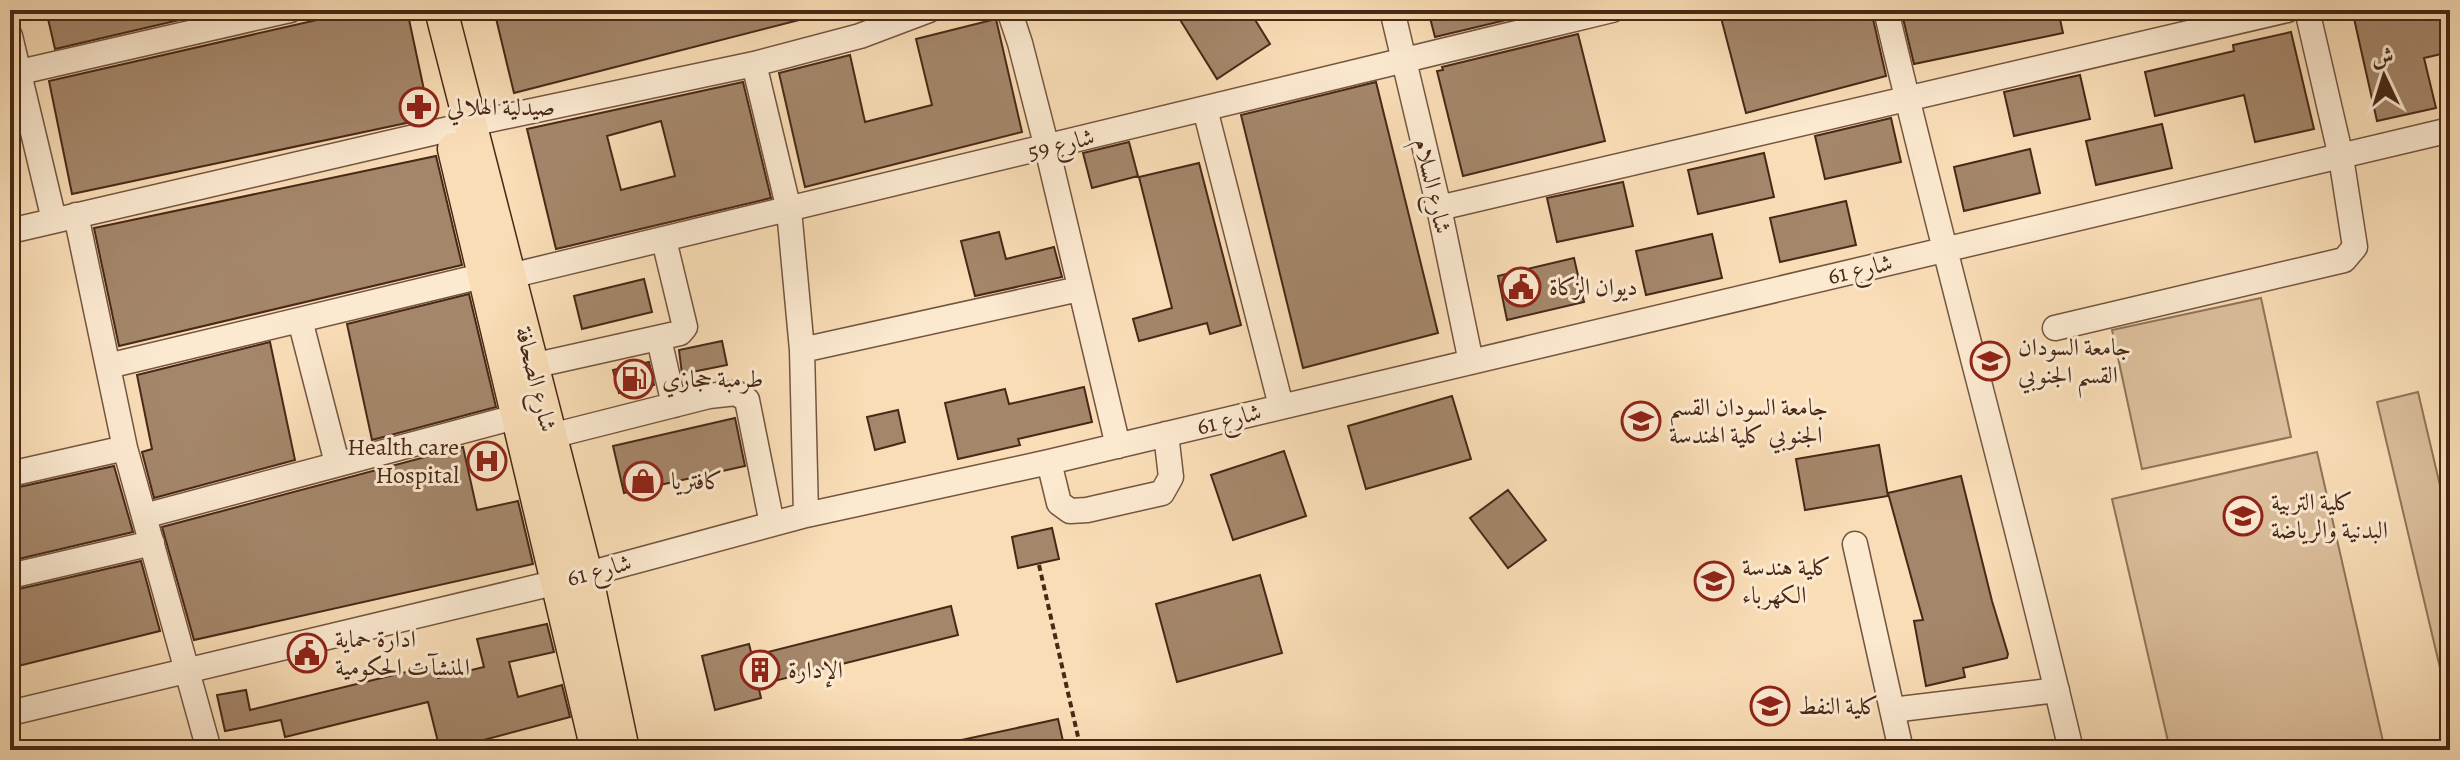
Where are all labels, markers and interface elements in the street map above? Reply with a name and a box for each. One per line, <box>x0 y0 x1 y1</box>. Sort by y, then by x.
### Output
north arrow <box>2344 36 2424 116</box>
text: ش <box>2371 41 2395 73</box>
pharmacy icon: صيدلية الهلالي <box>398 86 440 128</box>
place label: صيدلية الهلالي <box>447 91 555 126</box>
street label: شارع 59 <box>1024 120 1099 172</box>
street label: شارع السلام <box>1402 135 1459 238</box>
street label: شارع 61 <box>1824 246 1897 296</box>
public building icon: ديوان الزكاة <box>1500 266 1542 308</box>
place label: ديوان الزكاة <box>1549 271 1638 303</box>
street label: شارع الصحافة <box>504 323 565 436</box>
place label: جامعة السودان القسم الجنوبي <box>2018 331 2131 399</box>
school or university icon: جامعة السودان القسم الجنوبي <box>1969 340 2011 382</box>
fuel station icon: طرمبة حجازي <box>613 358 655 400</box>
place label: طرمبة حجازي <box>662 363 763 398</box>
place label: جامعة السودان القسم الجنوبي كلية الهندسة <box>1669 391 1828 454</box>
street label: شارع 61 <box>1193 396 1266 446</box>
school or university icon: جامعة السودان القسم الجنوبي كلية الهندسة <box>1620 400 1662 442</box>
place label: Health care Hospital <box>347 431 459 491</box>
hospital icon: Health care Hospital <box>466 440 508 482</box>
shop icon: كافتريا <box>622 460 664 502</box>
place label: كافتريا <box>671 465 723 497</box>
place label: كلية التربية البدنية والرياضة <box>2271 486 2388 546</box>
school or university icon: كلية التربية البدنية والرياضة <box>2222 495 2264 537</box>
street label: شارع 61 <box>563 546 636 598</box>
place label: كلية هندسة الكهرباء <box>1742 551 1831 611</box>
school or university icon: كلية هندسة الكهرباء <box>1693 560 1735 602</box>
place label: ادارة حماية المنشآت الحكومية <box>335 623 470 683</box>
public building icon: ادارة حماية المنشآت الحكومية <box>286 632 328 674</box>
building icon: الإدارة <box>739 649 781 691</box>
place label: الإدارة <box>788 654 843 688</box>
school or university icon: كلية النفط <box>1749 685 1791 727</box>
place label: كلية النفط <box>1798 690 1879 722</box>

